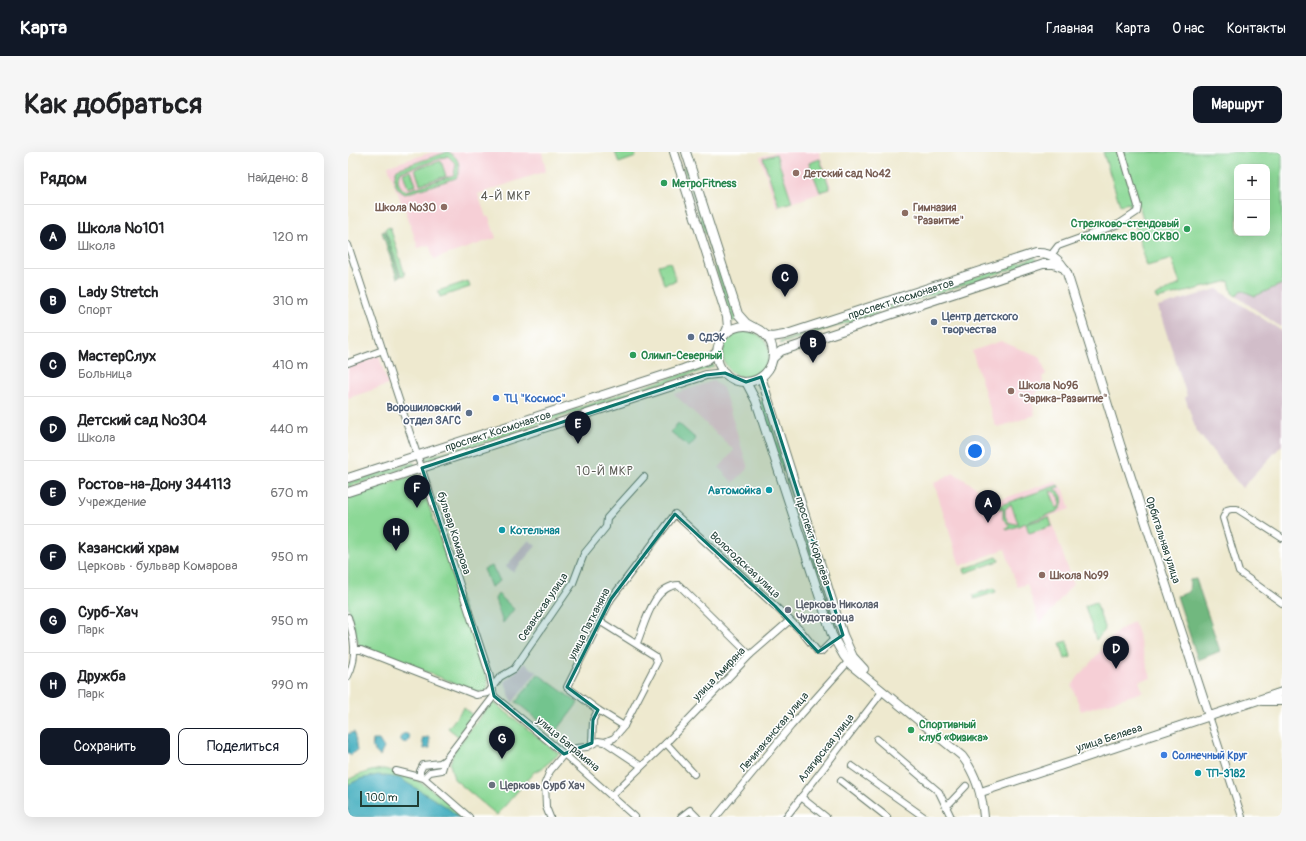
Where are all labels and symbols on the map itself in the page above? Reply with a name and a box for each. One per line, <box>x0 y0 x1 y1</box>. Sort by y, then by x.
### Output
place label: Детский сад №42 <box>803 167 891 180</box>
marker: Детский сад №42 <box>791 168 801 178</box>
place label: МетроFitness <box>672 177 737 190</box>
marker: МетроFitness <box>659 178 669 188</box>
district label: 4-Й МКР <box>481 189 531 204</box>
place label: Школа №30 <box>374 201 436 214</box>
place label: Гимназия "Развитие" <box>913 201 964 227</box>
marker: Школа №30 <box>439 202 449 212</box>
marker: Гимназия "Развитие" <box>900 208 910 218</box>
place label: Стрелково-стендовый комплекс ВОО СКВО <box>1071 217 1179 243</box>
marker: Стрелково-стендовый комплекс ВОО СКВО <box>1182 224 1192 234</box>
pin: C <box>772 264 798 297</box>
street label: проспект Космонавтов <box>846 276 956 322</box>
place label: Центр детского творчества <box>942 310 1018 336</box>
marker: Центр детского творчества <box>929 317 939 327</box>
pin: B <box>800 330 826 363</box>
place label: СДЭК <box>699 331 725 344</box>
marker: СДЭК <box>686 332 696 342</box>
place label: Олимп-Северный <box>641 349 722 362</box>
marker: Олимп-Северный <box>628 350 638 360</box>
place label: Школа №96 "Эврика-Развитие" <box>1018 379 1108 405</box>
marker: Школа №96 "Эврика-Развитие" <box>1006 386 1016 396</box>
place label: ТЦ "Космос" <box>503 392 566 405</box>
marker: ТЦ "Космос" <box>491 393 501 403</box>
place label: Ворошиловский отдел ЗАГС <box>387 401 461 427</box>
street label: проспект Космонавтов <box>443 408 553 454</box>
marker: Ворошиловский отдел ЗАГС <box>464 408 474 418</box>
pin: E <box>565 411 591 444</box>
your location <box>965 441 985 461</box>
district label: 10-Й МКР <box>576 464 634 479</box>
pin: F <box>404 475 430 508</box>
place label: Автомойка <box>708 484 761 497</box>
marker: Автомойка <box>764 485 774 495</box>
street label: бульвар Комарова <box>435 490 473 576</box>
pin: A <box>975 490 1001 523</box>
street label: проспект Королёва <box>793 495 833 587</box>
street label: Орбитальная улица <box>1143 495 1183 585</box>
pin: H <box>383 518 409 551</box>
place label: Котельная <box>510 524 560 537</box>
marker: Котельная <box>497 525 507 535</box>
street label: Вологодская улица <box>707 529 783 601</box>
place label: Школа №99 <box>1049 569 1109 582</box>
street label: Севанская улица <box>515 570 571 644</box>
marker: Школа №99 <box>1037 570 1047 580</box>
street label: улица Патканяна <box>565 586 613 663</box>
place label: Церковь Николая Чудотворца <box>796 598 878 624</box>
marker: Церковь Николая Чудотворца <box>783 605 793 615</box>
pin: D <box>1103 636 1129 669</box>
street label: улица Амиряна <box>689 644 748 704</box>
street label: Ленинаканская улица <box>736 689 811 775</box>
street label: Алагирская улица <box>795 711 857 785</box>
street label: улица Баграмяна <box>533 713 602 774</box>
place label: Спортивный клуб «Физика» <box>919 718 989 744</box>
street label: улица Беляева <box>1073 721 1144 755</box>
marker: Спортивный клуб «Физика» <box>906 725 916 735</box>
pin: G <box>489 726 515 759</box>
place label: Солнечный Круг <box>1172 749 1247 762</box>
marker: Солнечный Круг <box>1159 750 1169 760</box>
place label: ТП-3182 <box>1205 767 1246 780</box>
marker: ТП-3182 <box>1193 768 1203 778</box>
place label: Церковь Сурб Хач <box>500 779 585 792</box>
marker: Церковь Сурб Хач <box>487 780 497 790</box>
scale bar <box>360 789 419 808</box>

